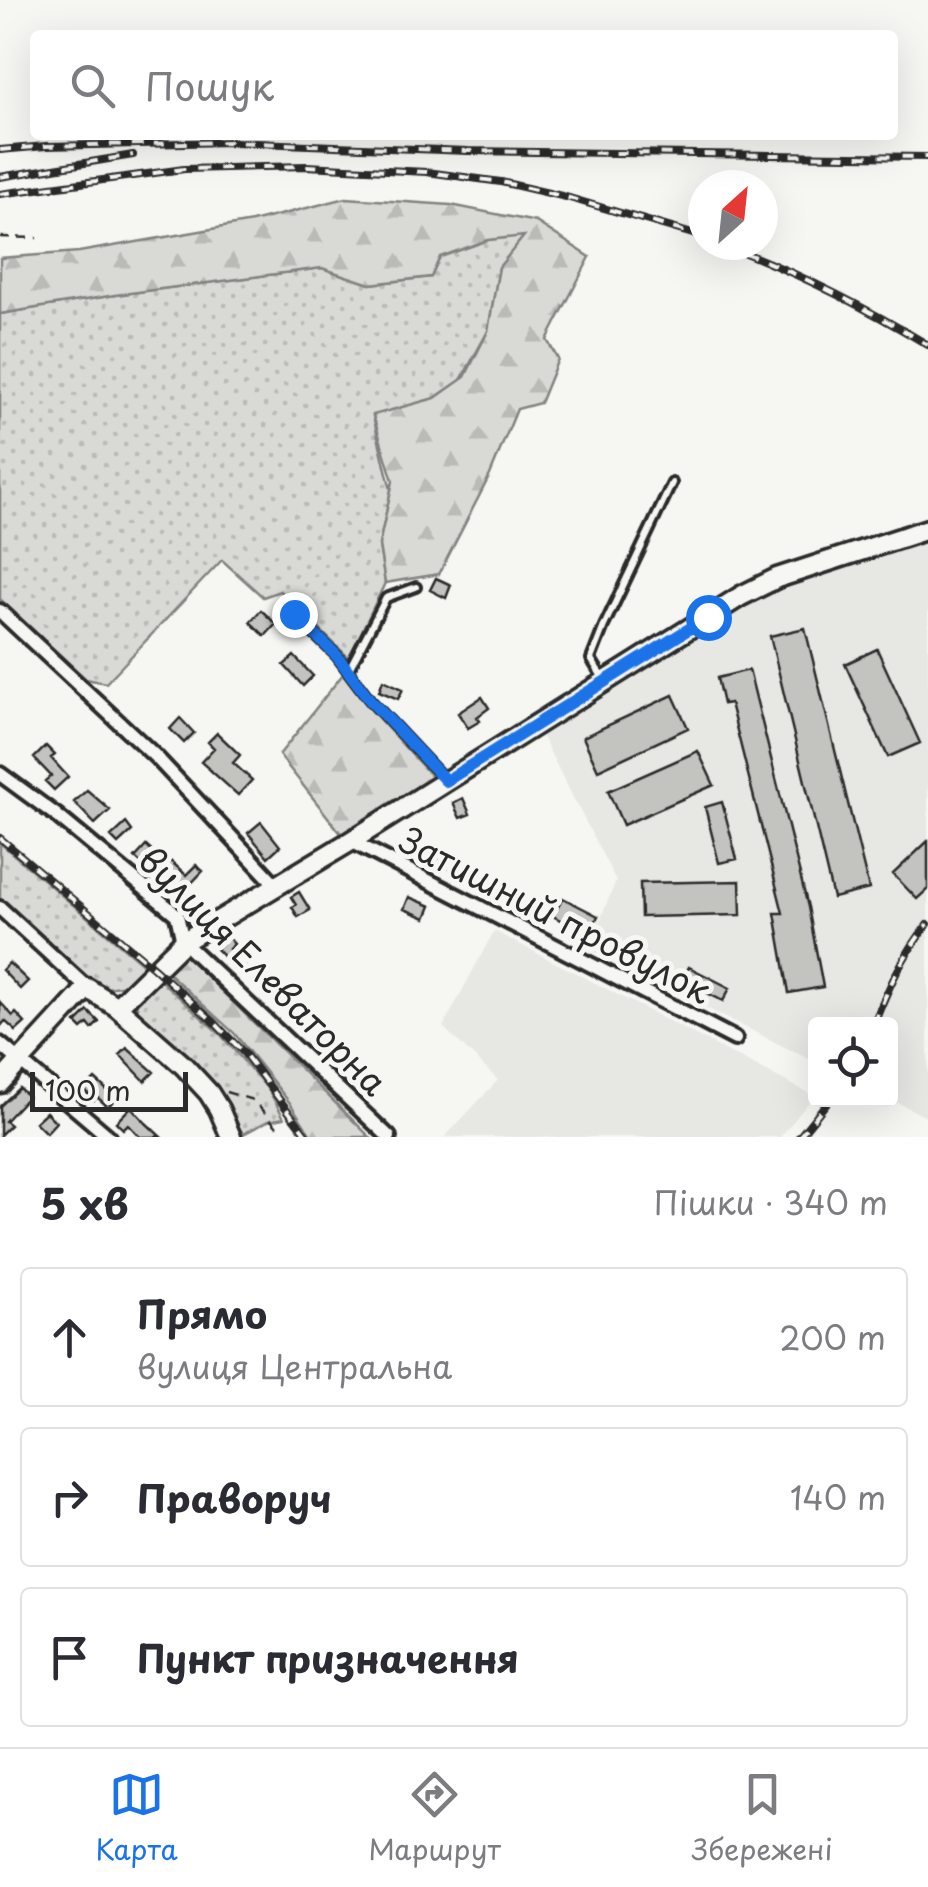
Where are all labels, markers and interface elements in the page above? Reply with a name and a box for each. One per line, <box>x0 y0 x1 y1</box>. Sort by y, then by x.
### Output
search box <box>30 30 898 140</box>
text: Пошук <box>145 57 274 114</box>
icon: search <box>65 58 120 113</box>
north arrow <box>688 170 778 260</box>
route end <box>272 592 318 638</box>
route start <box>686 595 732 641</box>
street label: Затишний провулок <box>391 812 721 1016</box>
street label: вулиця Елеваторна <box>127 833 401 1107</box>
map controls <box>808 1017 898 1107</box>
button: locate <box>808 1017 898 1107</box>
scale bar <box>30 1067 188 1112</box>
text: 100 m <box>45 1068 131 1111</box>
text: 5 хв <box>40 1171 129 1234</box>
text: Пішки · 340 m <box>654 1178 888 1226</box>
text: Прямо <box>137 1285 267 1342</box>
icon: ahead <box>42 1310 97 1365</box>
text: 200 m <box>779 1313 886 1361</box>
text: вулиця Центральна <box>137 1342 452 1390</box>
text: Праворуч <box>137 1469 332 1526</box>
icon: right <box>42 1470 97 1525</box>
text: 140 m <box>790 1473 886 1521</box>
text: Пункт призначення <box>137 1629 519 1686</box>
icon: arrive <box>42 1630 97 1685</box>
tab: Карта <box>95 1767 178 1870</box>
tab: Маршрут <box>368 1767 501 1870</box>
tab: Збережені <box>692 1767 833 1870</box>

